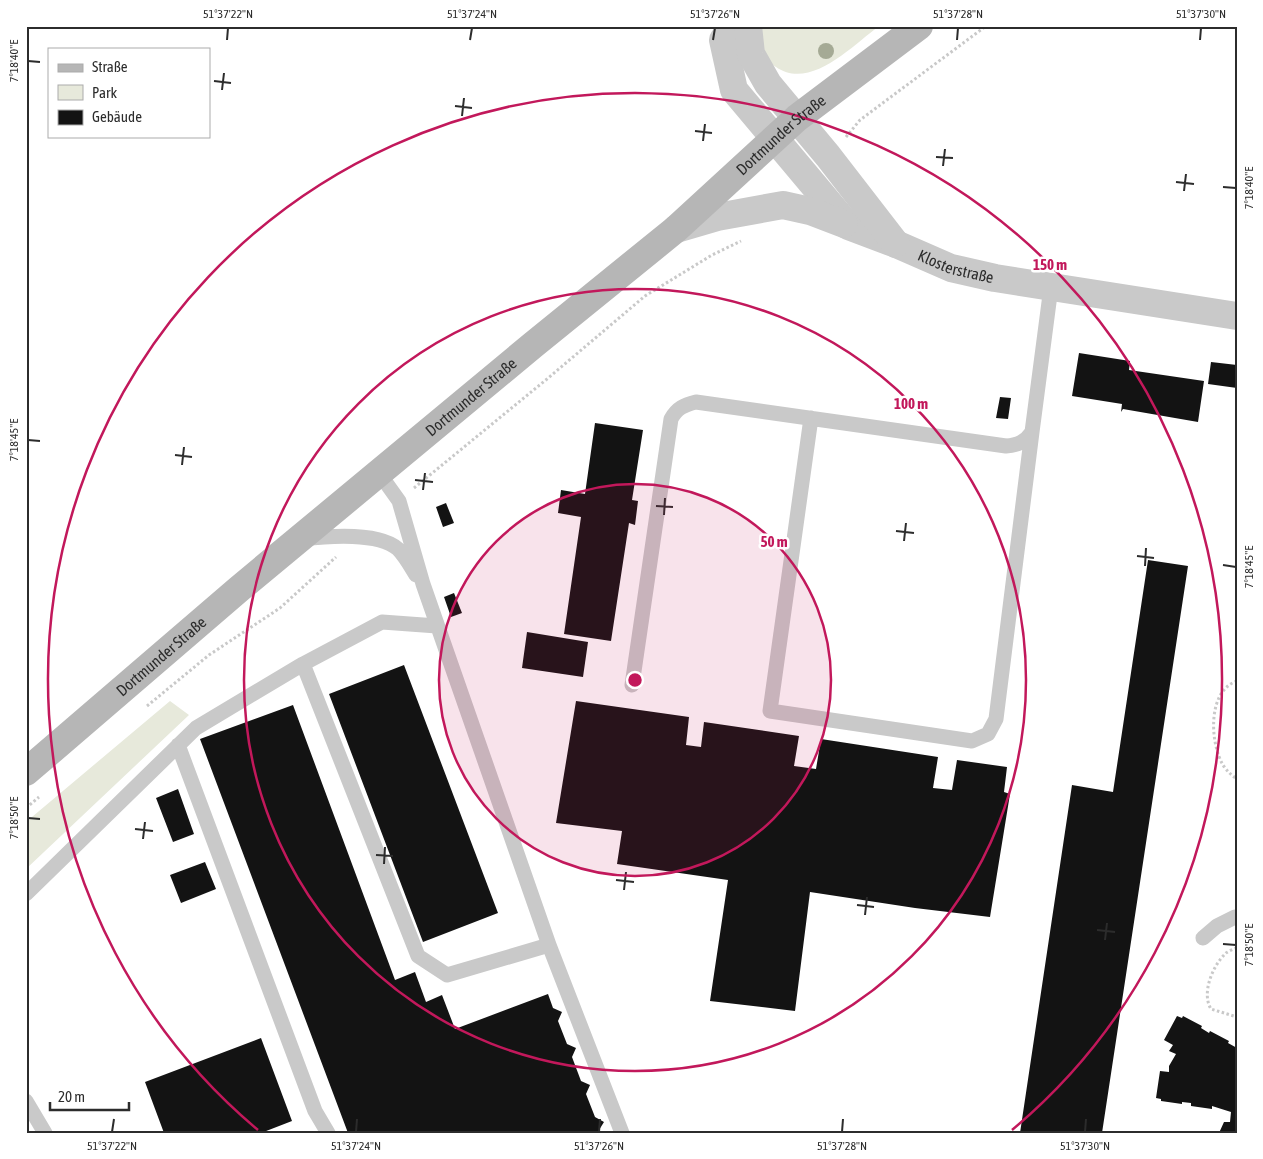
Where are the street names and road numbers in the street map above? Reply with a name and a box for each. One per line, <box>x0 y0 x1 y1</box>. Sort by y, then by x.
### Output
street label: Dortmunder Straße <box>732 91 829 178</box>
street label: Klosterstraße <box>915 246 995 286</box>
street label: Dortmunder Straße <box>422 354 520 440</box>
street label: Dortmunder Straße <box>112 613 210 699</box>

